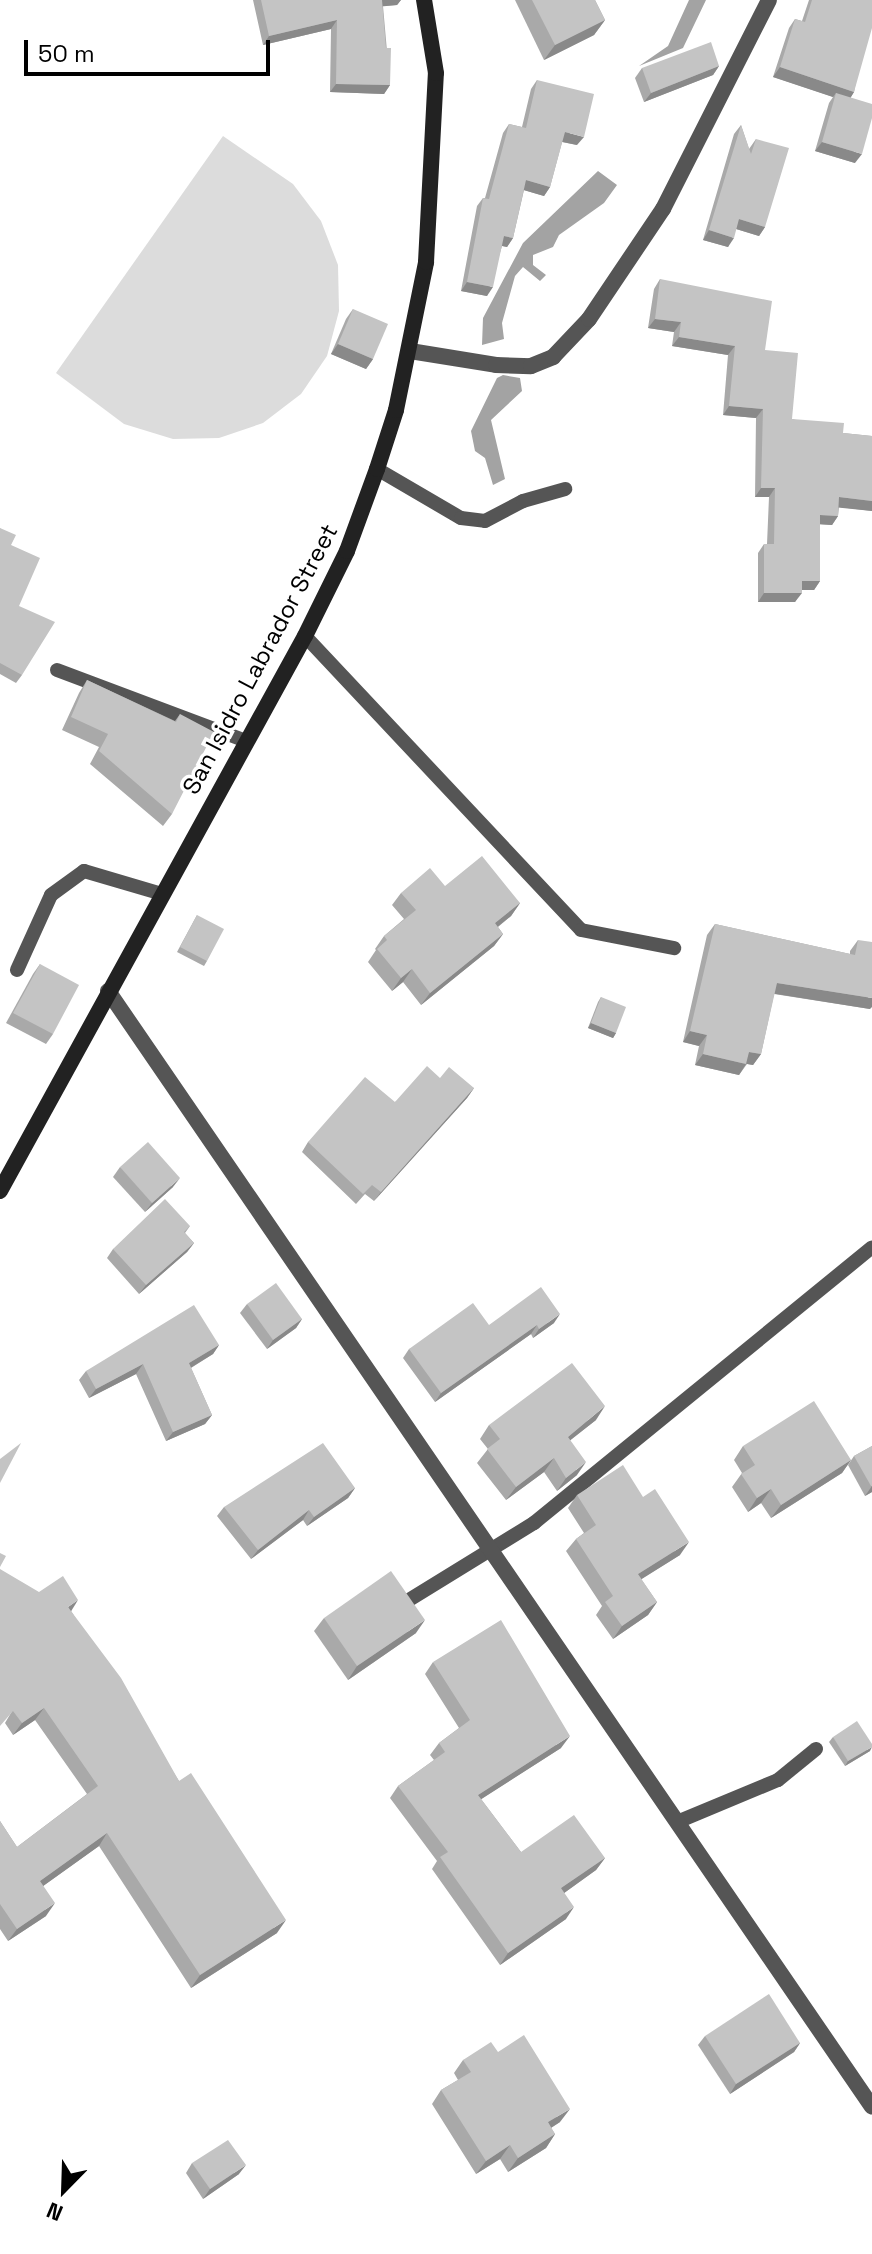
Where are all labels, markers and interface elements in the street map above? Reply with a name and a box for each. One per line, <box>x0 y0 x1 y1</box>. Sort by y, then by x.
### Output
scale bar <box>28 24 274 74</box>
text: 50 m <box>38 38 95 69</box>
street label: San Isidro Labrador Street <box>176 519 344 799</box>
north arrow <box>24 2150 104 2230</box>
text: N <box>42 2196 67 2228</box>

